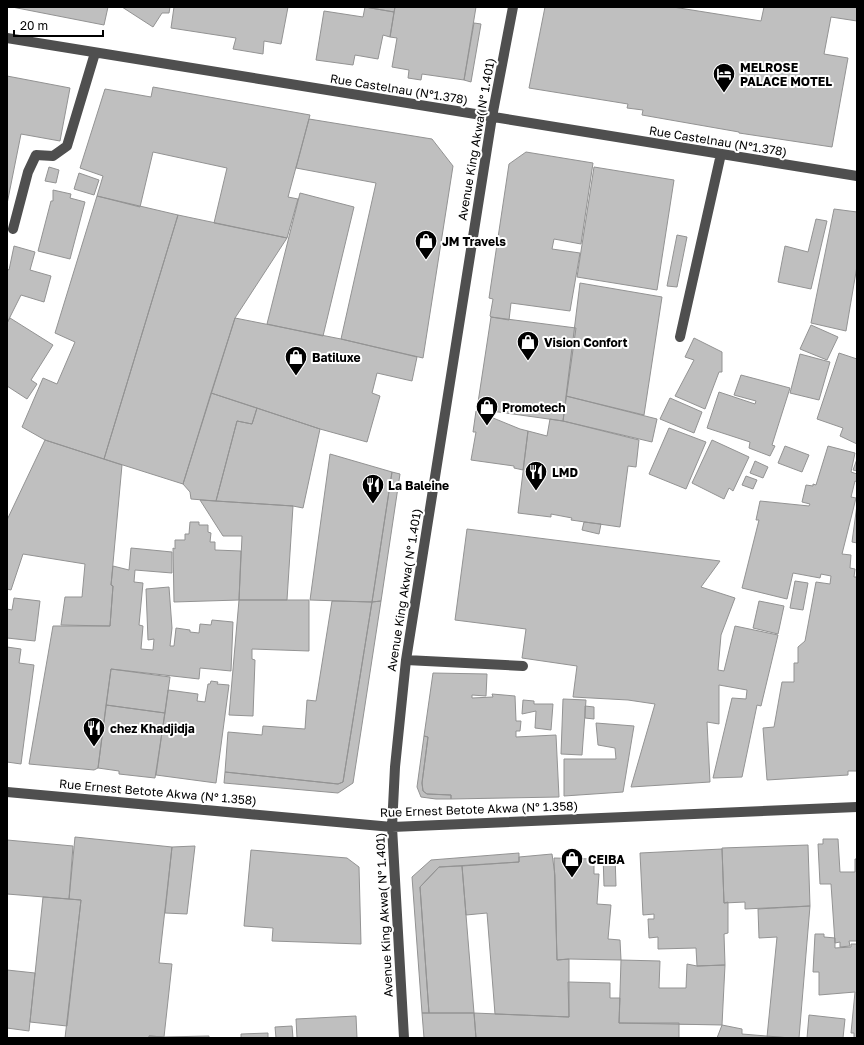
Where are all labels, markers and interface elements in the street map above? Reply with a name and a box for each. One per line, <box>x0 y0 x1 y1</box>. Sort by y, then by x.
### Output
scale bar <box>14 12 103 38</box>
text: 20 m <box>20 18 48 33</box>
street label: Avenue King Akwa( N° 1.401) <box>454 57 498 221</box>
place label: MELROSE PALACE MOTEL <box>740 60 832 89</box>
hotel icon: MELROSE PALACE MOTEL <box>711 61 737 94</box>
street label: Rue Castelnau (N°1.378) <box>329 71 469 107</box>
street label: Rue Castelnau (N°1.378) <box>648 123 788 159</box>
shop icon: JM Travels <box>413 228 439 261</box>
place label: JM Travels <box>442 234 506 249</box>
shop icon: Vision Confort <box>515 329 541 362</box>
place label: Vision Confort <box>544 335 628 350</box>
shop icon: Batiluxe <box>283 344 309 377</box>
place label: Batiluxe <box>312 350 360 365</box>
shop icon: Promotech <box>474 394 500 427</box>
place label: Promotech <box>502 400 565 415</box>
restaurant icon: LMD <box>523 459 549 492</box>
place label: LMD <box>552 465 579 480</box>
restaurant icon: La Baleine <box>360 472 386 505</box>
place label: La Baleine <box>388 478 449 493</box>
street label: Avenue King Akwa( N° 1.401) <box>384 507 424 673</box>
restaurant icon: chez Khadjidja <box>81 715 107 748</box>
place label: chez Khadjidja <box>110 721 195 736</box>
street label: Rue Ernest Betote Akwa (N° 1.358) <box>59 776 257 808</box>
street label: Rue Ernest Betote Akwa (N° 1.358) <box>380 798 578 820</box>
street label: Avenue King Akwa( N° 1.401) <box>372 832 396 998</box>
shop icon: CEIBA <box>559 846 585 879</box>
place label: CEIBA <box>588 852 625 867</box>

